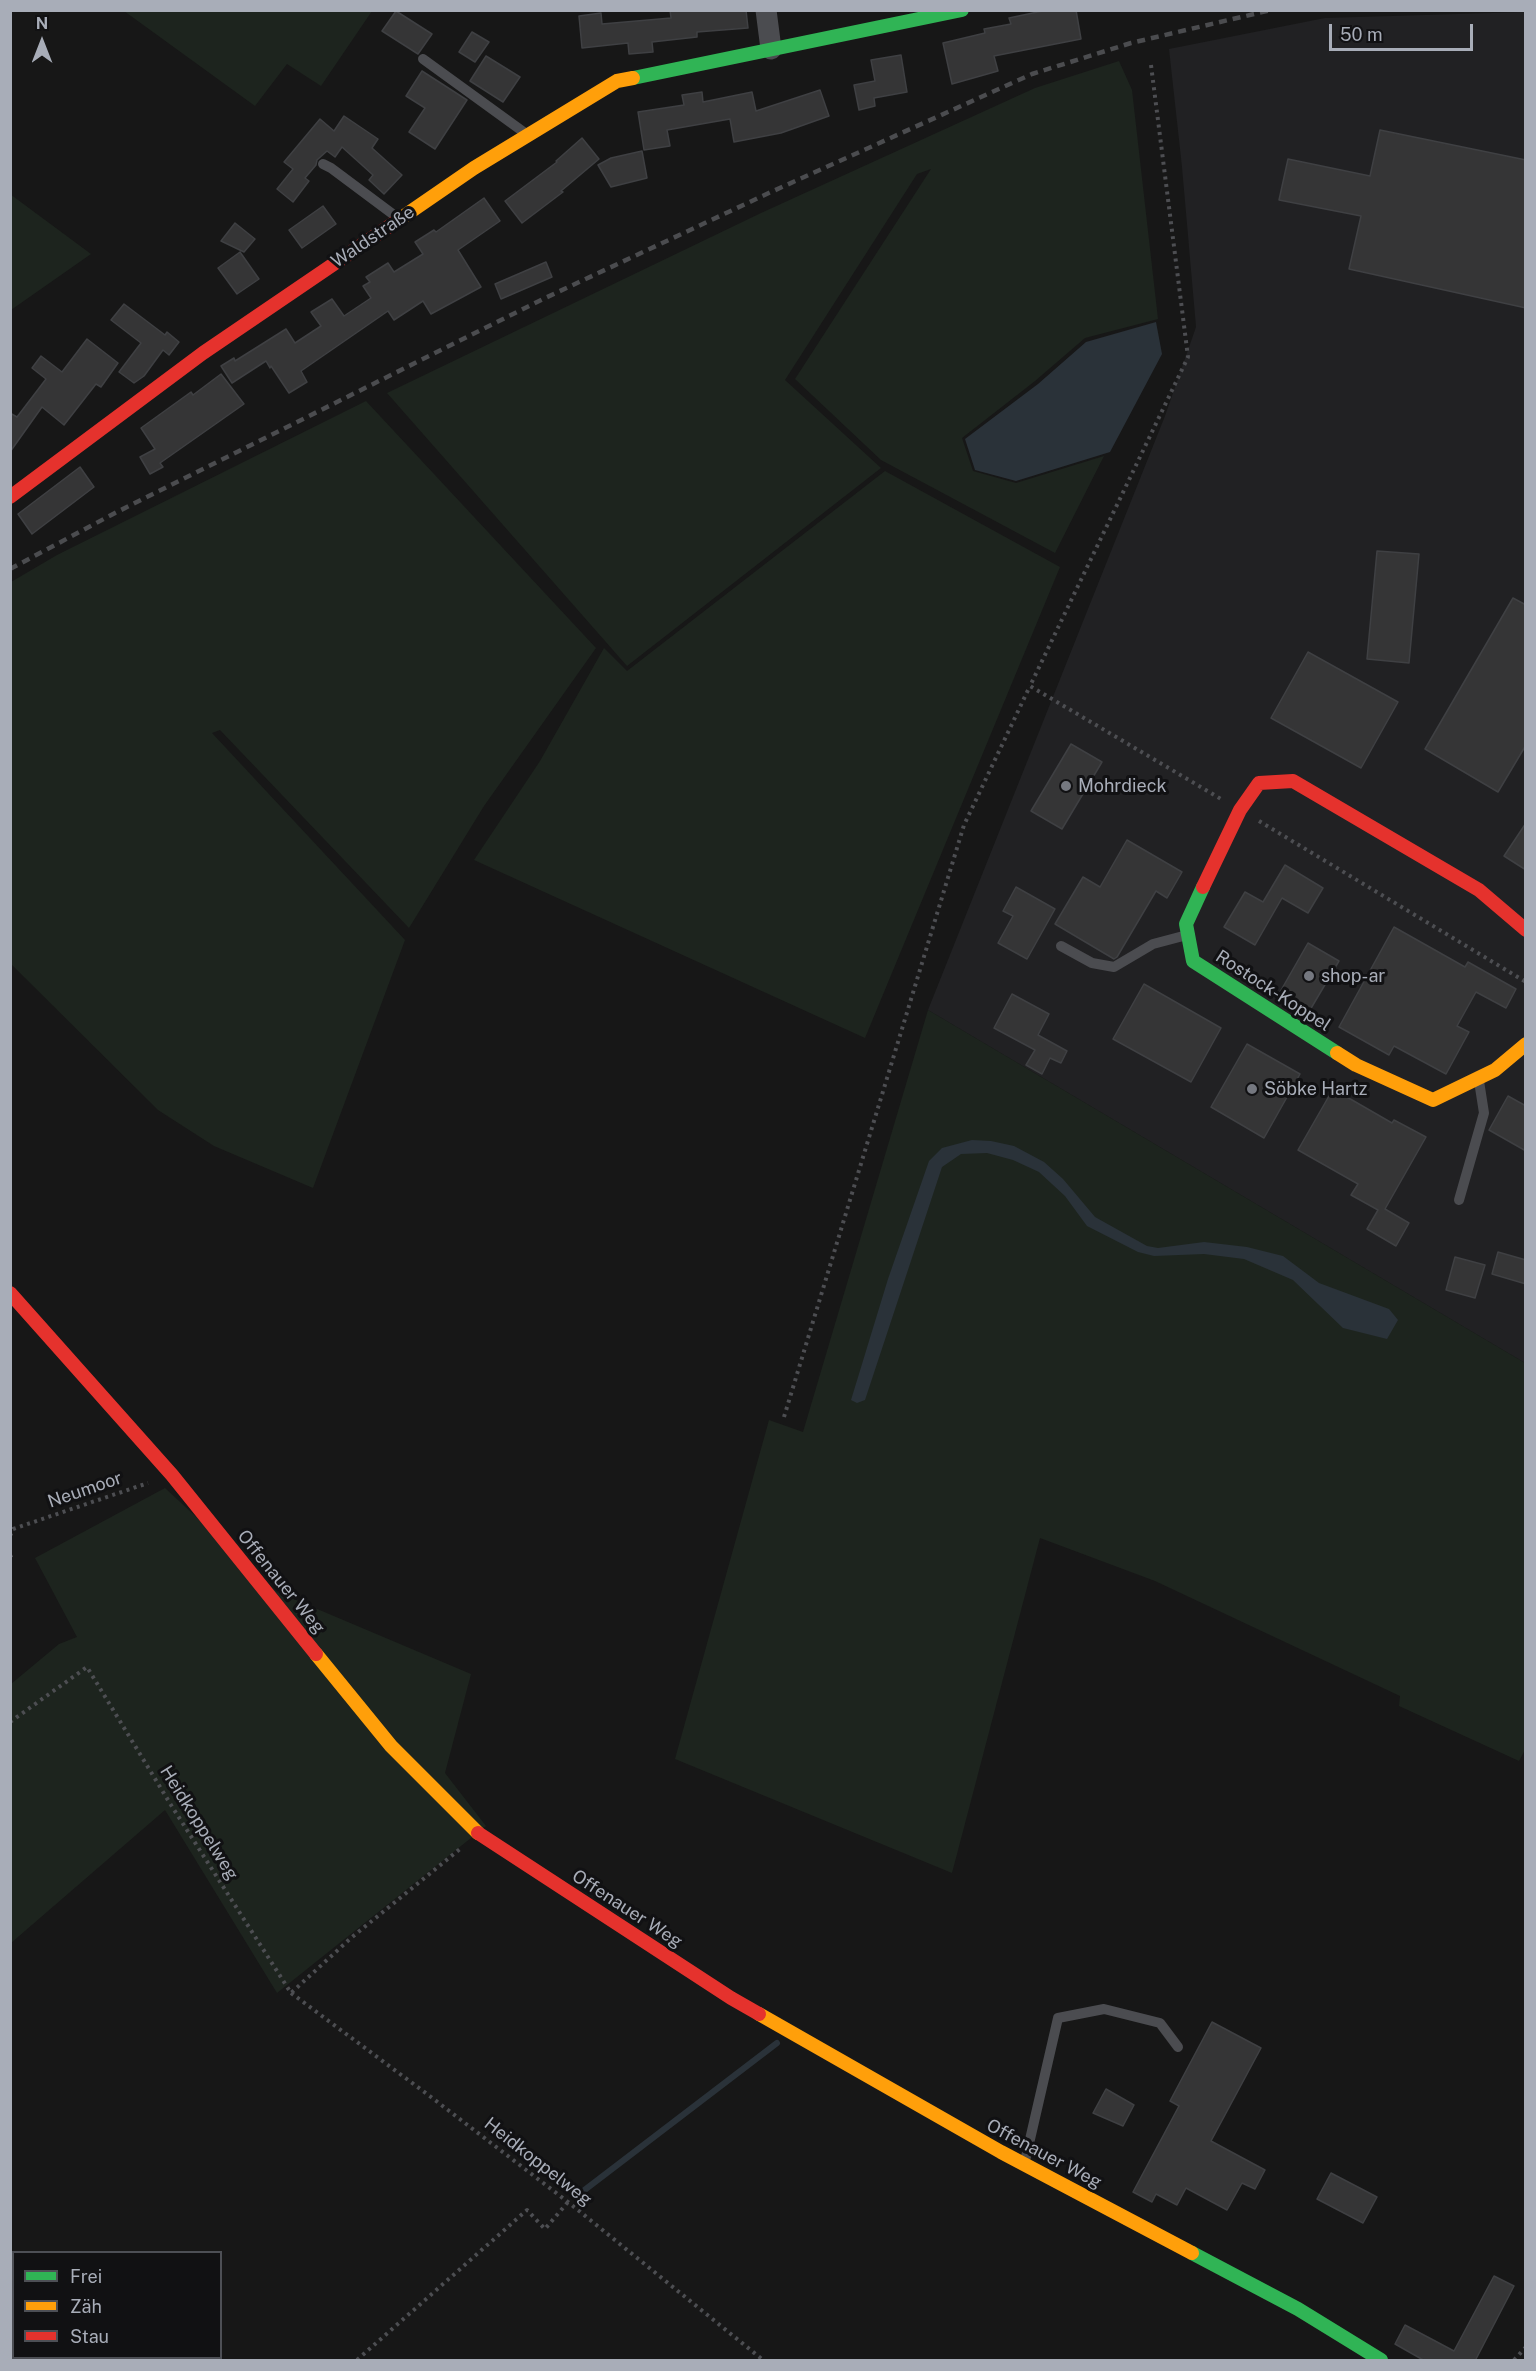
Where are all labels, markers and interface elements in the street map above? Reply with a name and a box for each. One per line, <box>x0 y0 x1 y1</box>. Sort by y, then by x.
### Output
north arrow <box>12 12 72 72</box>
scale bar <box>1332 12 1476 50</box>
text: N <box>36 14 48 33</box>
text: 50 m <box>1340 24 1383 45</box>
street label: Waldstraße <box>327 201 419 273</box>
place label: Mohrdieck <box>1078 775 1167 797</box>
marker: Mohrdieck <box>1059 779 1073 793</box>
street label: Rostock-Koppel <box>1211 946 1335 1036</box>
place label: shop-ar <box>1321 965 1385 987</box>
marker: shop-ar <box>1302 969 1316 983</box>
place label: Söbke Hartz <box>1264 1078 1367 1100</box>
marker: Söbke Hartz <box>1245 1082 1259 1096</box>
street label: Neumoor <box>45 1467 125 1513</box>
street label: Offenauer Weg <box>233 1526 329 1638</box>
street label: Heidkoppelweg <box>155 1762 243 1884</box>
street label: Offenauer Weg <box>568 1865 686 1953</box>
street label: Heidkoppelweg <box>480 2113 596 2211</box>
street label: Offenauer Weg <box>983 2115 1105 2193</box>
legend <box>12 2251 222 2359</box>
text: Frei <box>70 2266 102 2287</box>
text: Zäh <box>70 2296 102 2317</box>
text: Stau <box>70 2326 109 2347</box>

